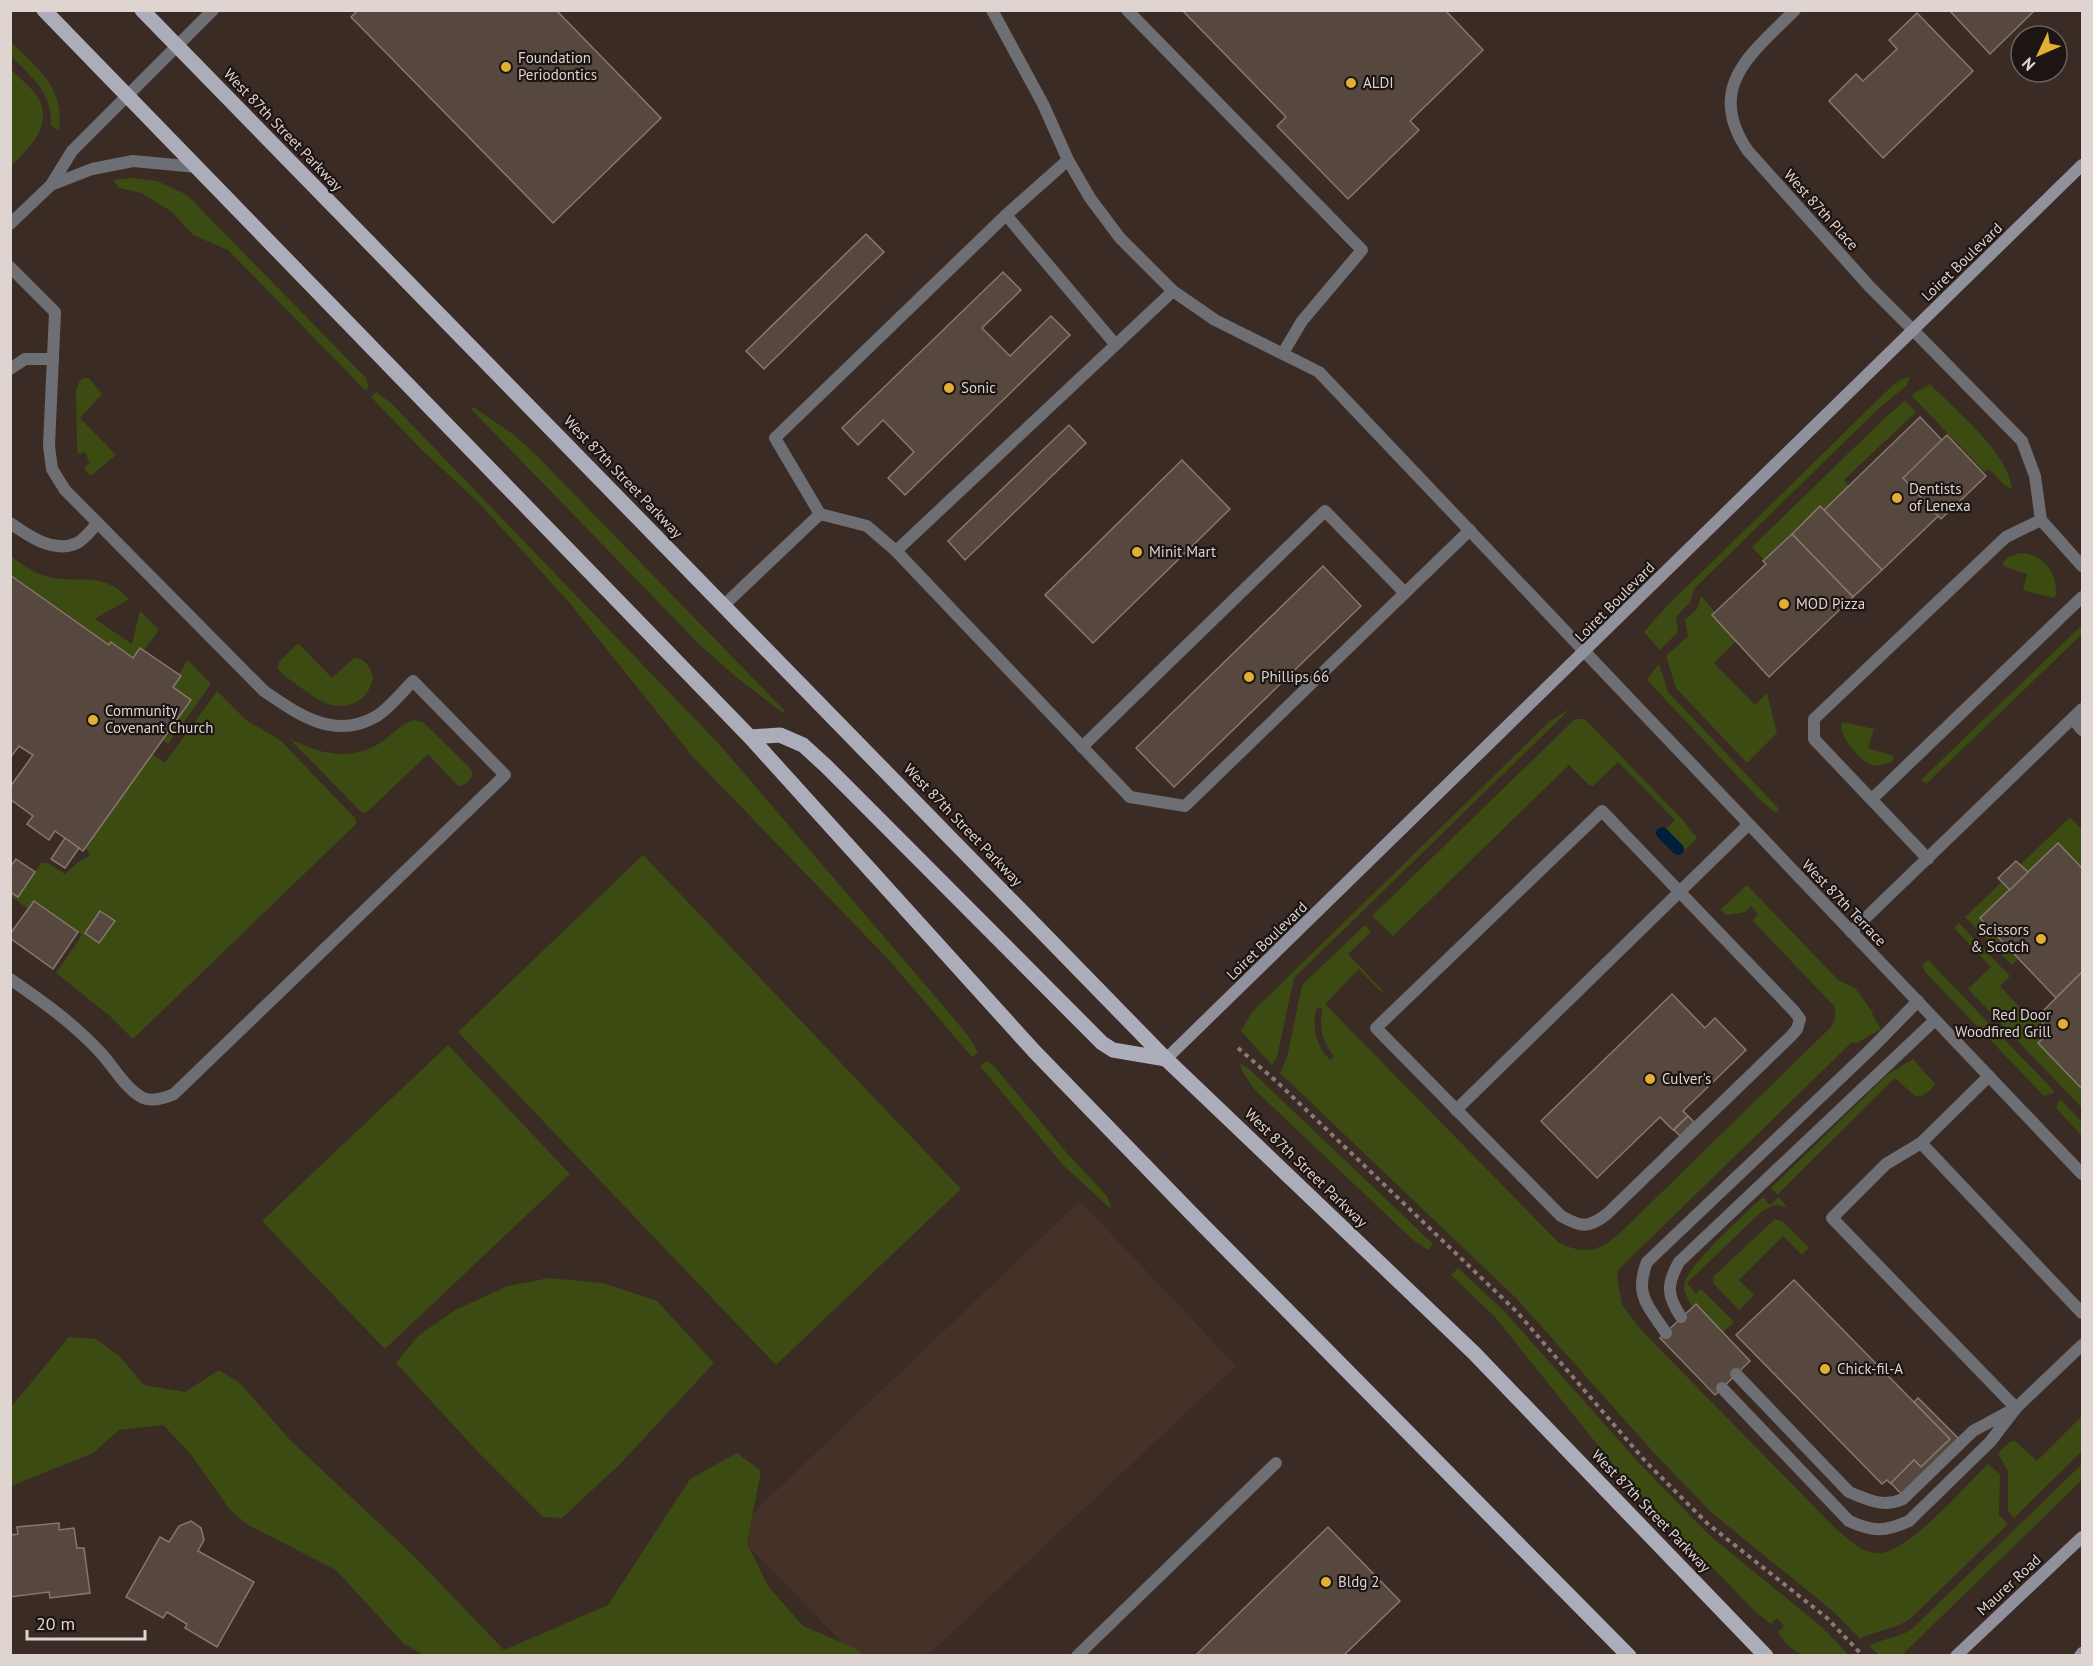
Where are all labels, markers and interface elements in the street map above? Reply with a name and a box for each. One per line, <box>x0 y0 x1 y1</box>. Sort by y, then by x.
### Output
north arrow <box>2009 24 2069 84</box>
place label: Foundation Periodontics <box>518 48 597 84</box>
text: N <box>2017 54 2039 75</box>
marker: Foundation Periodontics <box>499 60 513 74</box>
street label: West 87th Street Parkway <box>220 64 347 195</box>
place label: ALDI <box>1363 73 1394 92</box>
marker: ALDI <box>1344 76 1358 90</box>
street label: West 87th Place <box>1780 165 1863 254</box>
street label: Loiret Boulevard <box>1917 218 2006 305</box>
place label: Sonic <box>961 378 996 397</box>
marker: Sonic <box>942 381 956 395</box>
street label: West 87th Street Parkway <box>560 411 687 542</box>
place label: Dentists of Lenexa <box>1909 479 1971 515</box>
marker: Dentists of Lenexa <box>1890 491 1904 505</box>
place label: Minit Mart <box>1149 542 1216 561</box>
marker: Minit Mart <box>1130 545 1144 559</box>
street label: Loiret Boulevard <box>1571 558 1659 646</box>
place label: MOD Pizza <box>1796 594 1865 613</box>
marker: MOD Pizza <box>1777 597 1791 611</box>
place label: Phillips 66 <box>1261 667 1329 686</box>
marker: Phillips 66 <box>1242 670 1256 684</box>
place label: Community Covenant Church <box>105 701 213 737</box>
marker: Community Covenant Church <box>86 713 100 727</box>
street label: West 87th Street Parkway <box>900 759 1027 890</box>
street label: West 87th Terrace <box>1798 855 1891 950</box>
street label: Loiret Boulevard <box>1222 897 1311 984</box>
place label: Scissors & Scotch <box>1970 920 2029 956</box>
marker: Scissors & Scotch <box>2034 932 2048 946</box>
place label: Red Door Woodfired Grill <box>1955 1005 2052 1041</box>
marker: Red Door Woodfired Grill <box>2056 1017 2070 1031</box>
place label: Culver's <box>1662 1069 1711 1088</box>
marker: Culver's <box>1643 1072 1657 1086</box>
street label: West 87th Street Parkway <box>1241 1104 1372 1231</box>
place label: Chick-fil-A <box>1837 1359 1903 1378</box>
marker: Chick-fil-A <box>1818 1362 1832 1376</box>
street label: West 87th Street Parkway <box>1588 1445 1715 1576</box>
street label: Maurer Road <box>1973 1550 2045 1619</box>
place label: Bldg 2 <box>1338 1572 1379 1591</box>
marker: Bldg 2 <box>1319 1575 1333 1589</box>
scale bar <box>27 1603 146 1641</box>
text: 20 m <box>36 1612 75 1635</box>

